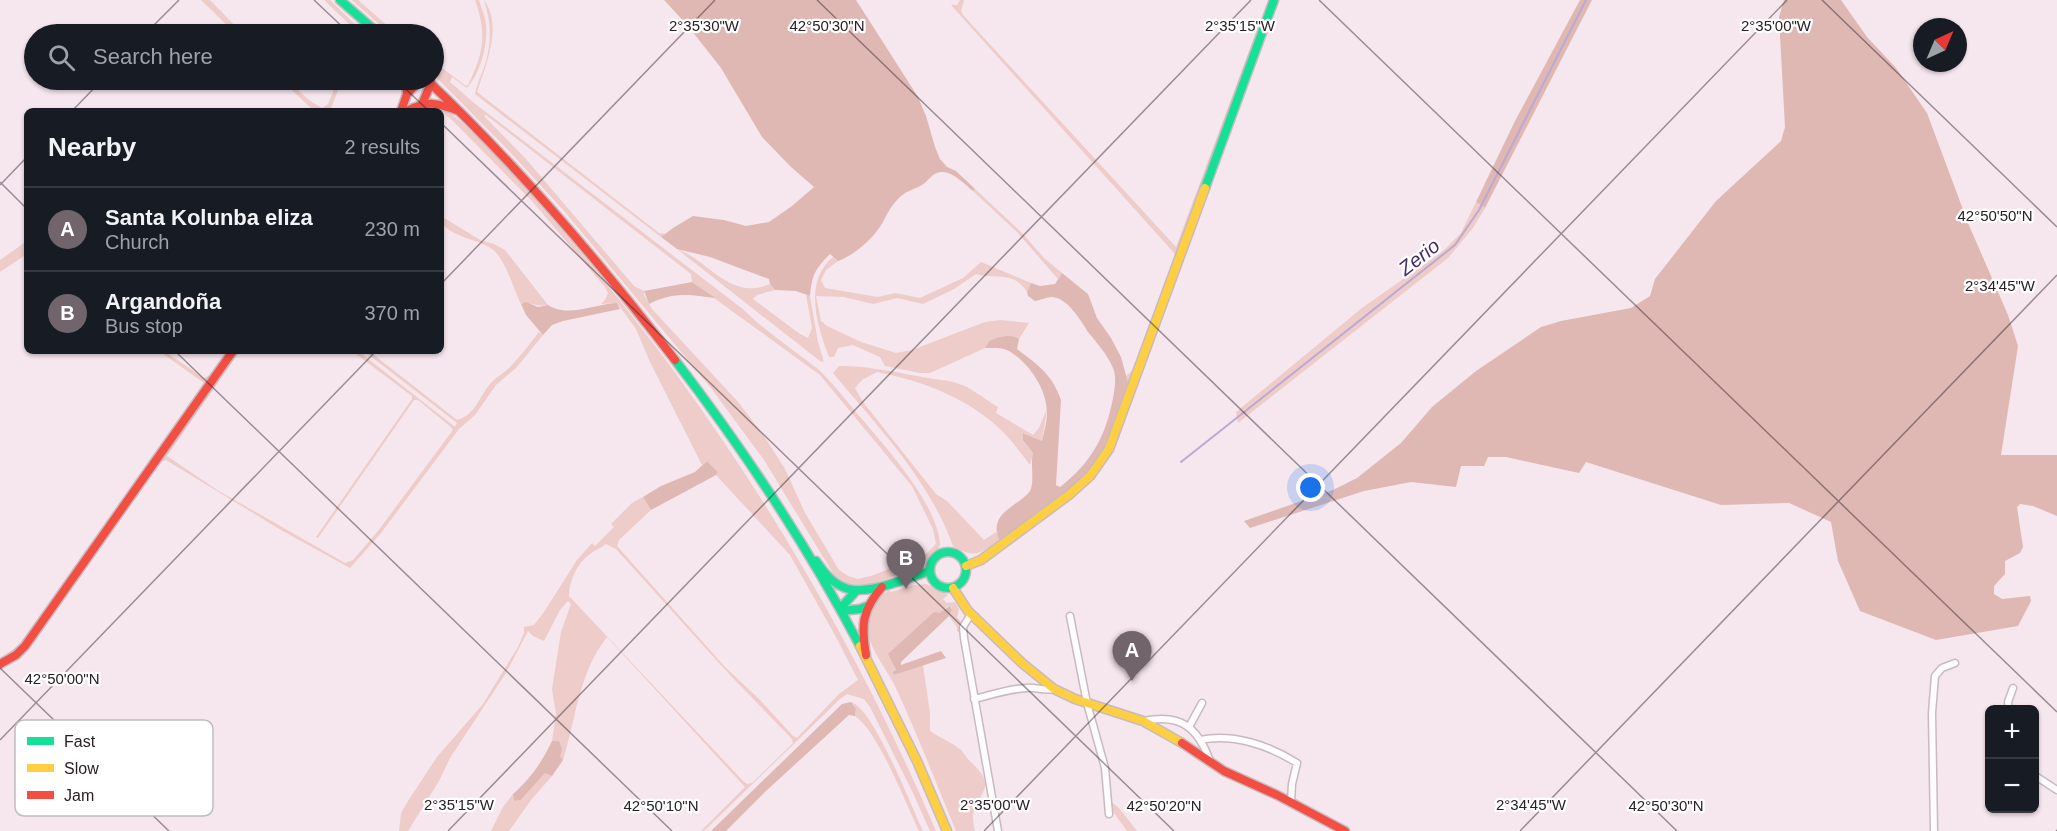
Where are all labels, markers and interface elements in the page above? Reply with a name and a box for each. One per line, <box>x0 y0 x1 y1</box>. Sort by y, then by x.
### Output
text: 2°35'30"W <box>669 17 740 34</box>
text: 42°50'30"N <box>789 17 865 34</box>
text: 2°35'15"W <box>1205 17 1276 34</box>
text: 2°35'00"W <box>1741 17 1812 34</box>
north arrow <box>1913 18 1967 72</box>
search box <box>24 24 444 90</box>
icon: search <box>45 41 78 74</box>
text: Search here <box>93 44 213 69</box>
text: Nearby <box>48 132 136 162</box>
text: 2 results <box>344 136 420 158</box>
text: Santa Kolunba eliza <box>105 205 313 230</box>
text: 42°50'50"N <box>1957 207 2033 224</box>
text: A <box>60 218 75 240</box>
text: 230 m <box>364 218 420 240</box>
text: Church <box>105 231 169 253</box>
water label: Zerio <box>1393 234 1444 280</box>
text: 2°34'45"W <box>1965 277 2036 294</box>
text: Argandoña <box>105 289 221 314</box>
text: B <box>60 302 75 324</box>
text: 370 m <box>364 302 420 324</box>
text: Bus stop <box>105 315 183 337</box>
your location <box>1296 473 1325 502</box>
pin: B <box>886 540 926 589</box>
pin: A <box>1112 632 1152 681</box>
text: 42°50'00"N <box>24 670 100 687</box>
map controls <box>1985 705 2039 813</box>
button: + <box>1985 705 2039 759</box>
legend <box>15 720 213 816</box>
text: Fast <box>64 733 96 750</box>
button: − <box>1985 759 2039 813</box>
text: Slow <box>64 760 99 777</box>
text: Jam <box>64 787 94 804</box>
text: 2°35'15"W <box>424 796 495 813</box>
text: 2°35'00"W <box>960 796 1031 813</box>
text: 2°34'45"W <box>1496 796 1567 813</box>
text: 42°50'10"N <box>623 797 699 814</box>
text: 42°50'20"N <box>1126 797 1202 814</box>
text: 42°50'30"N <box>1628 797 1704 814</box>

